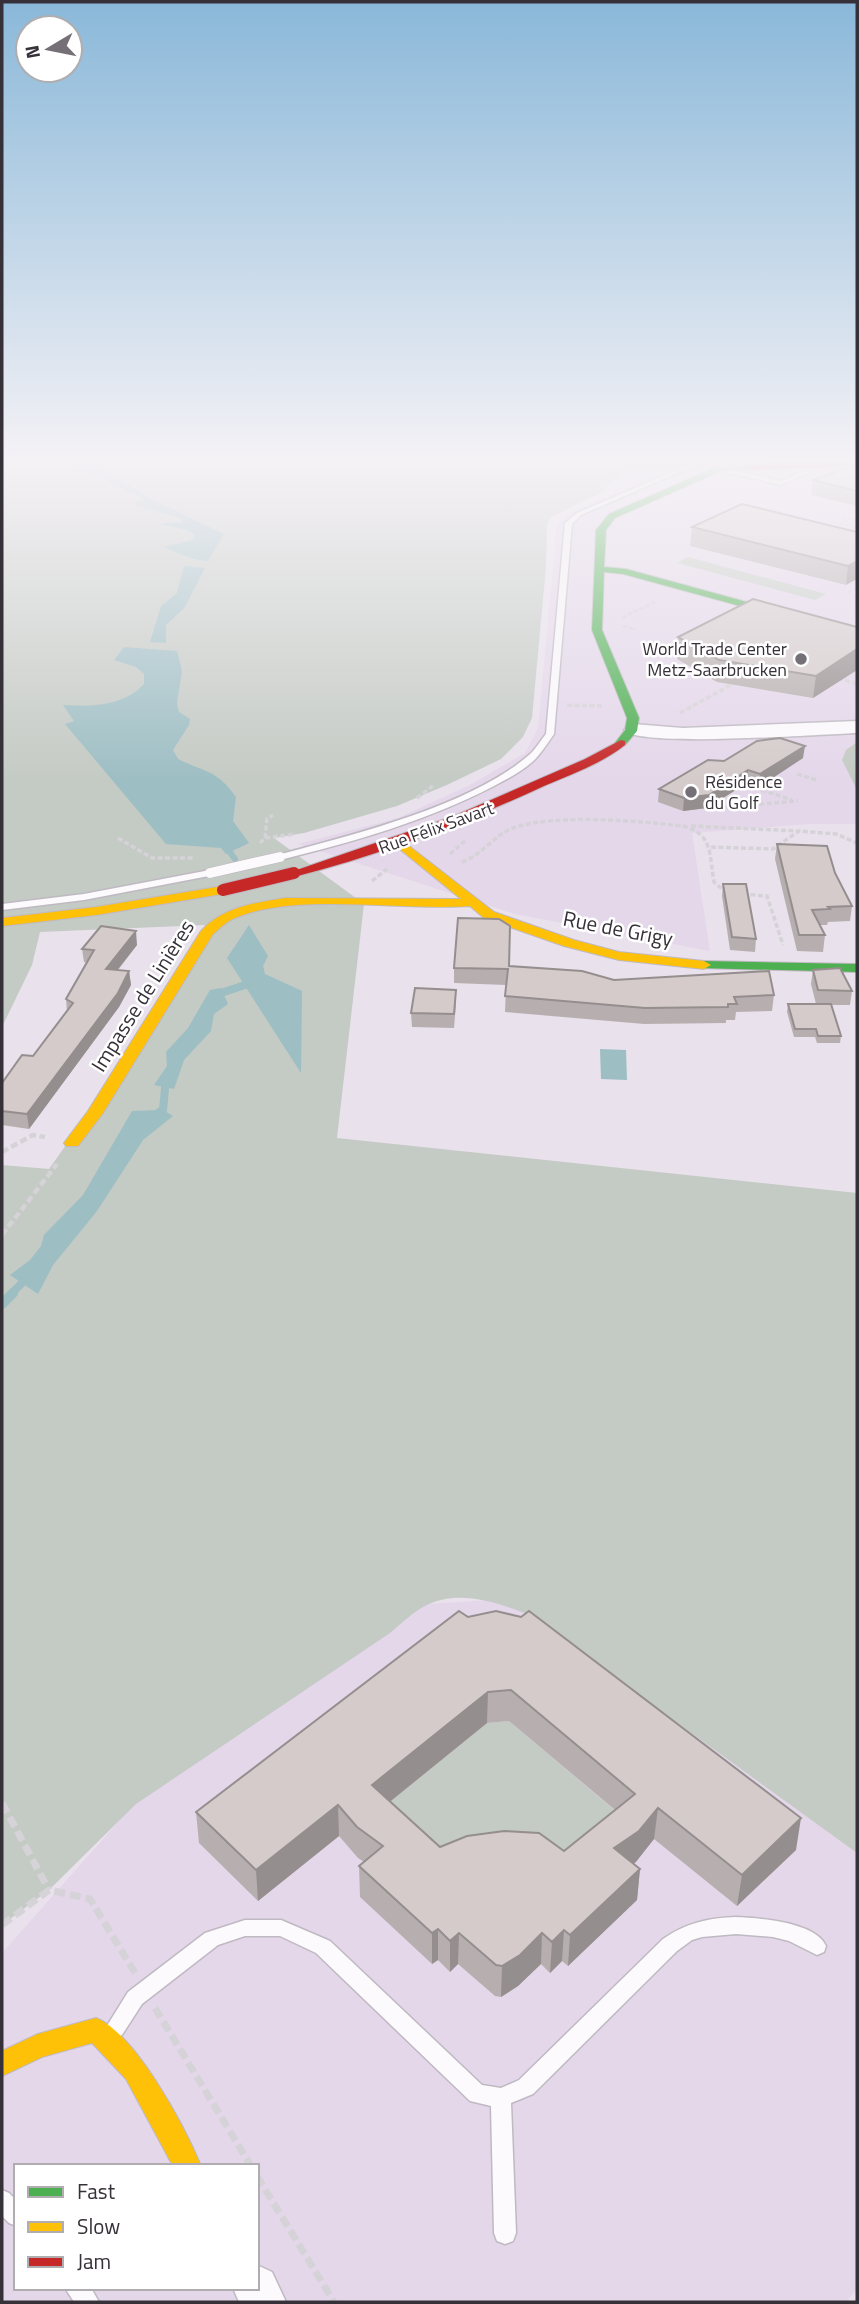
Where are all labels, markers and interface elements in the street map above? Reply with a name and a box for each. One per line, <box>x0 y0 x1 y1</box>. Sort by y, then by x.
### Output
north arrow <box>14 14 84 84</box>
text: N <box>16 43 47 61</box>
place label: World Trade Center Metz-Saarbrucken <box>642 635 787 683</box>
marker: World Trade Center Metz-Saarbrucken <box>793 651 809 667</box>
place label: Résidence du Golf <box>705 768 782 816</box>
marker: Résidence du Golf <box>683 784 699 800</box>
street label: Rue Félix Savart <box>374 794 498 861</box>
street label: Rue de Grigy <box>560 902 676 954</box>
street label: Impasse de Linières <box>82 913 202 1078</box>
legend <box>14 2164 259 2290</box>
text: Fast <box>77 2175 116 2207</box>
text: Slow <box>77 2210 120 2242</box>
text: Jam <box>77 2245 111 2277</box>

